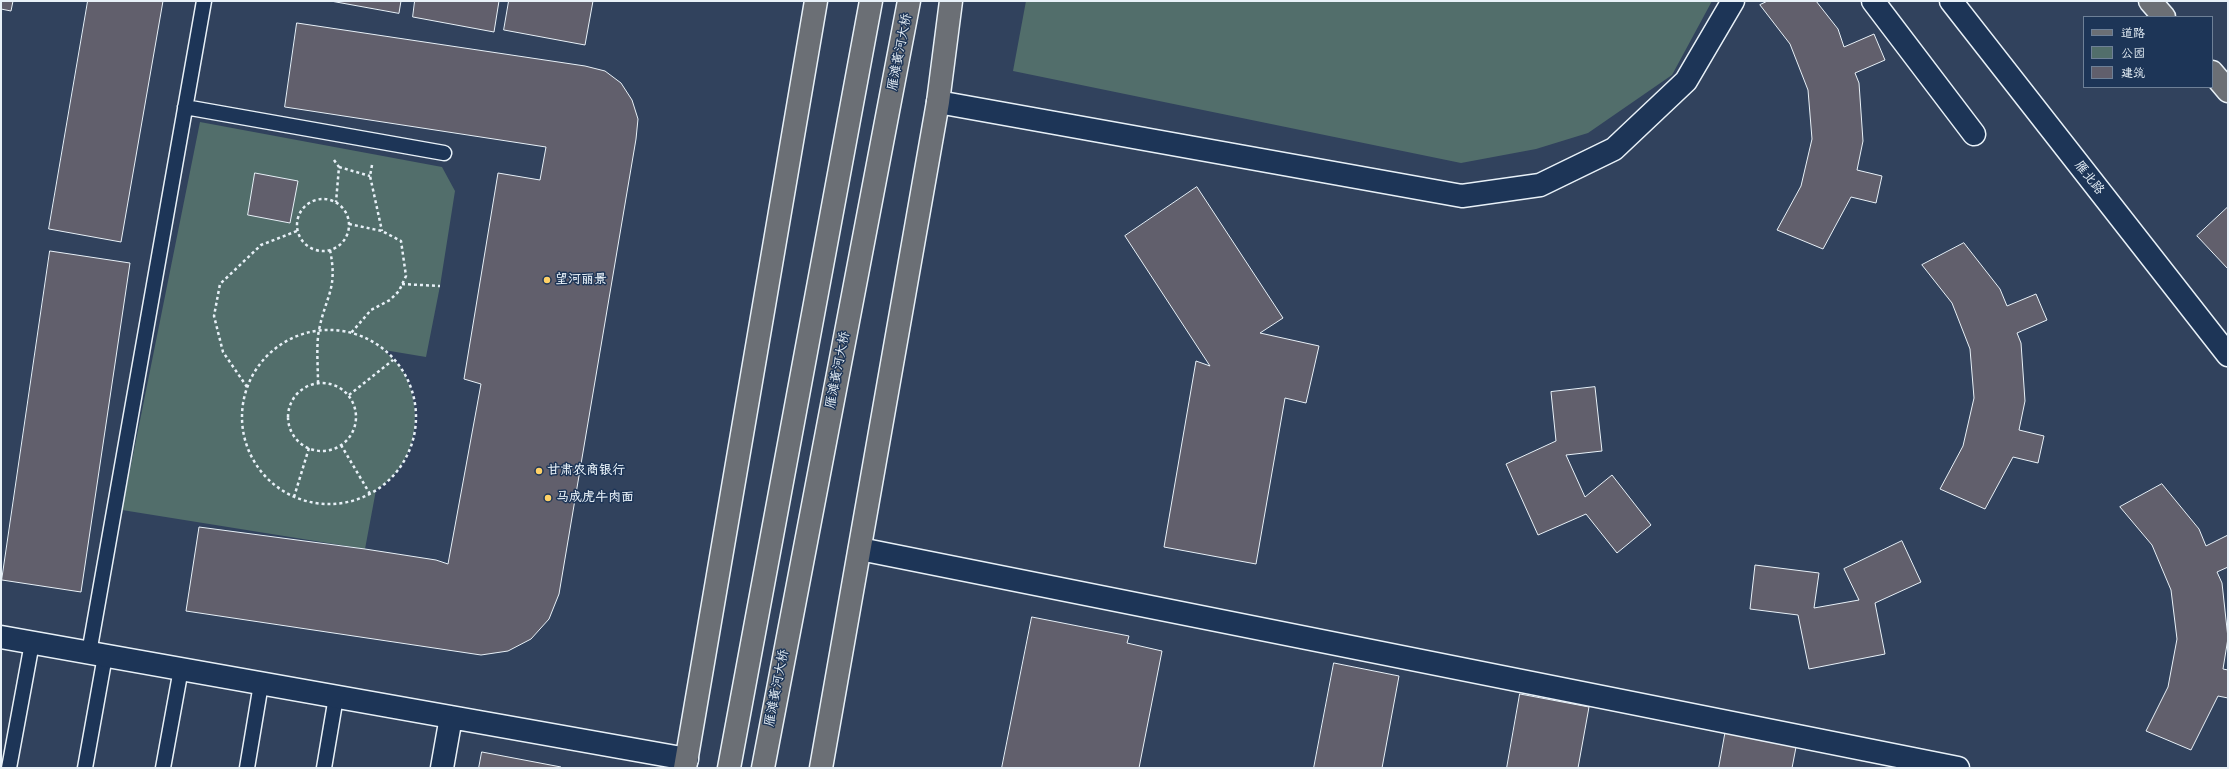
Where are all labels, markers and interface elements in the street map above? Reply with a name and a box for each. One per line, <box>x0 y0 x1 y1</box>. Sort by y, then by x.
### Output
street label: 雁滩黄河大桥 <box>885 12 915 92</box>
legend <box>2083 16 2213 88</box>
text: 道路 <box>2121 26 2145 40</box>
text: 公园 <box>2121 46 2145 60</box>
text: 建筑 <box>2121 66 2145 80</box>
street label: 雁北路 <box>2071 158 2107 198</box>
place label: 望河丽景 <box>555 272 607 288</box>
marker: 望河丽景 <box>542 275 552 285</box>
street label: 雁滩黄河大桥 <box>823 330 853 410</box>
place label: 甘肃农商银行 <box>547 463 625 479</box>
marker: 甘肃农商银行 <box>534 466 544 476</box>
place label: 马成虎牛肉面 <box>556 490 634 506</box>
marker: 马成虎牛肉面 <box>543 493 553 503</box>
street label: 雁滩黄河大桥 <box>762 648 792 728</box>

